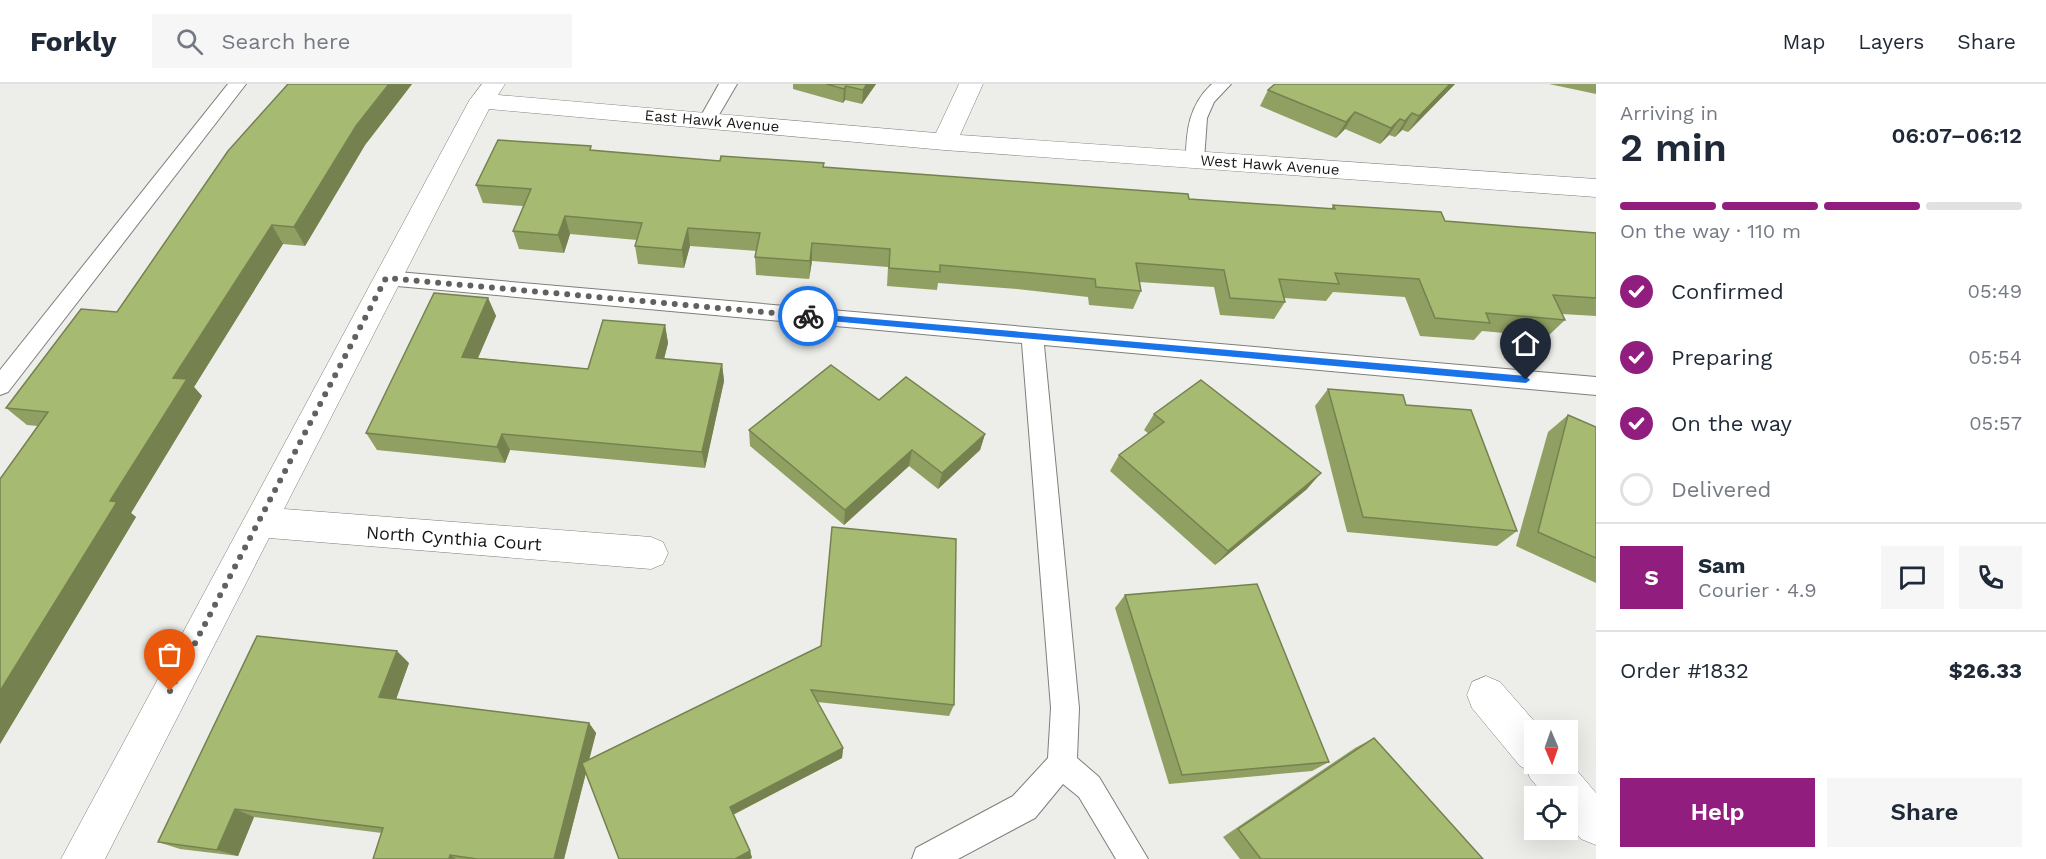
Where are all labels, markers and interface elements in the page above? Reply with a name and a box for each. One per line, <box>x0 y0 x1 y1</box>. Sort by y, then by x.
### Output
search box <box>152 14 572 68</box>
text: Forkly <box>30 25 116 58</box>
icon: search <box>173 25 206 58</box>
text: Search here <box>221 29 350 54</box>
text: Map <box>1782 29 1825 54</box>
text: Layers <box>1858 29 1924 54</box>
text: Share <box>1957 29 2016 54</box>
text: Arriving in <box>1620 101 1718 125</box>
street label: East Hawk Avenue <box>644 106 780 136</box>
text: 06:07–06:12 <box>1891 123 2022 148</box>
text: 2 min <box>1620 125 1727 170</box>
street label: West Hawk Avenue <box>1200 151 1340 179</box>
text: On the way · 110 m <box>1620 219 1801 243</box>
icon: check <box>1620 275 1653 308</box>
text: Confirmed <box>1671 279 1784 304</box>
text: 05:49 <box>1967 279 2022 303</box>
courier <box>778 286 838 346</box>
icon: bike <box>792 300 825 333</box>
pin <box>1500 318 1551 380</box>
icon: home <box>1509 327 1542 360</box>
icon: check <box>1620 341 1653 374</box>
text: Preparing <box>1671 345 1772 370</box>
text: 05:54 <box>1968 345 2022 369</box>
icon: check <box>1620 407 1653 440</box>
text: On the way <box>1671 411 1792 436</box>
text: 05:57 <box>1969 411 2022 435</box>
text: Delivered <box>1671 477 1771 502</box>
street label: North Cynthia Court <box>365 521 543 555</box>
button: chat <box>1881 546 1944 609</box>
button: phone <box>1959 546 2022 609</box>
text: Sam <box>1698 553 1746 578</box>
text: S <box>1644 565 1659 590</box>
text: Courier · 4.9 <box>1698 578 1817 602</box>
pin <box>144 629 195 691</box>
icon: bag <box>153 638 186 671</box>
text: Order #1832 <box>1620 658 1749 683</box>
text: $26.33 <box>1949 658 2022 683</box>
north arrow <box>1524 720 1578 774</box>
map controls <box>1524 720 1578 840</box>
button: Help <box>1620 778 1815 847</box>
button: Share <box>1827 778 2022 847</box>
button: locate <box>1524 786 1578 840</box>

